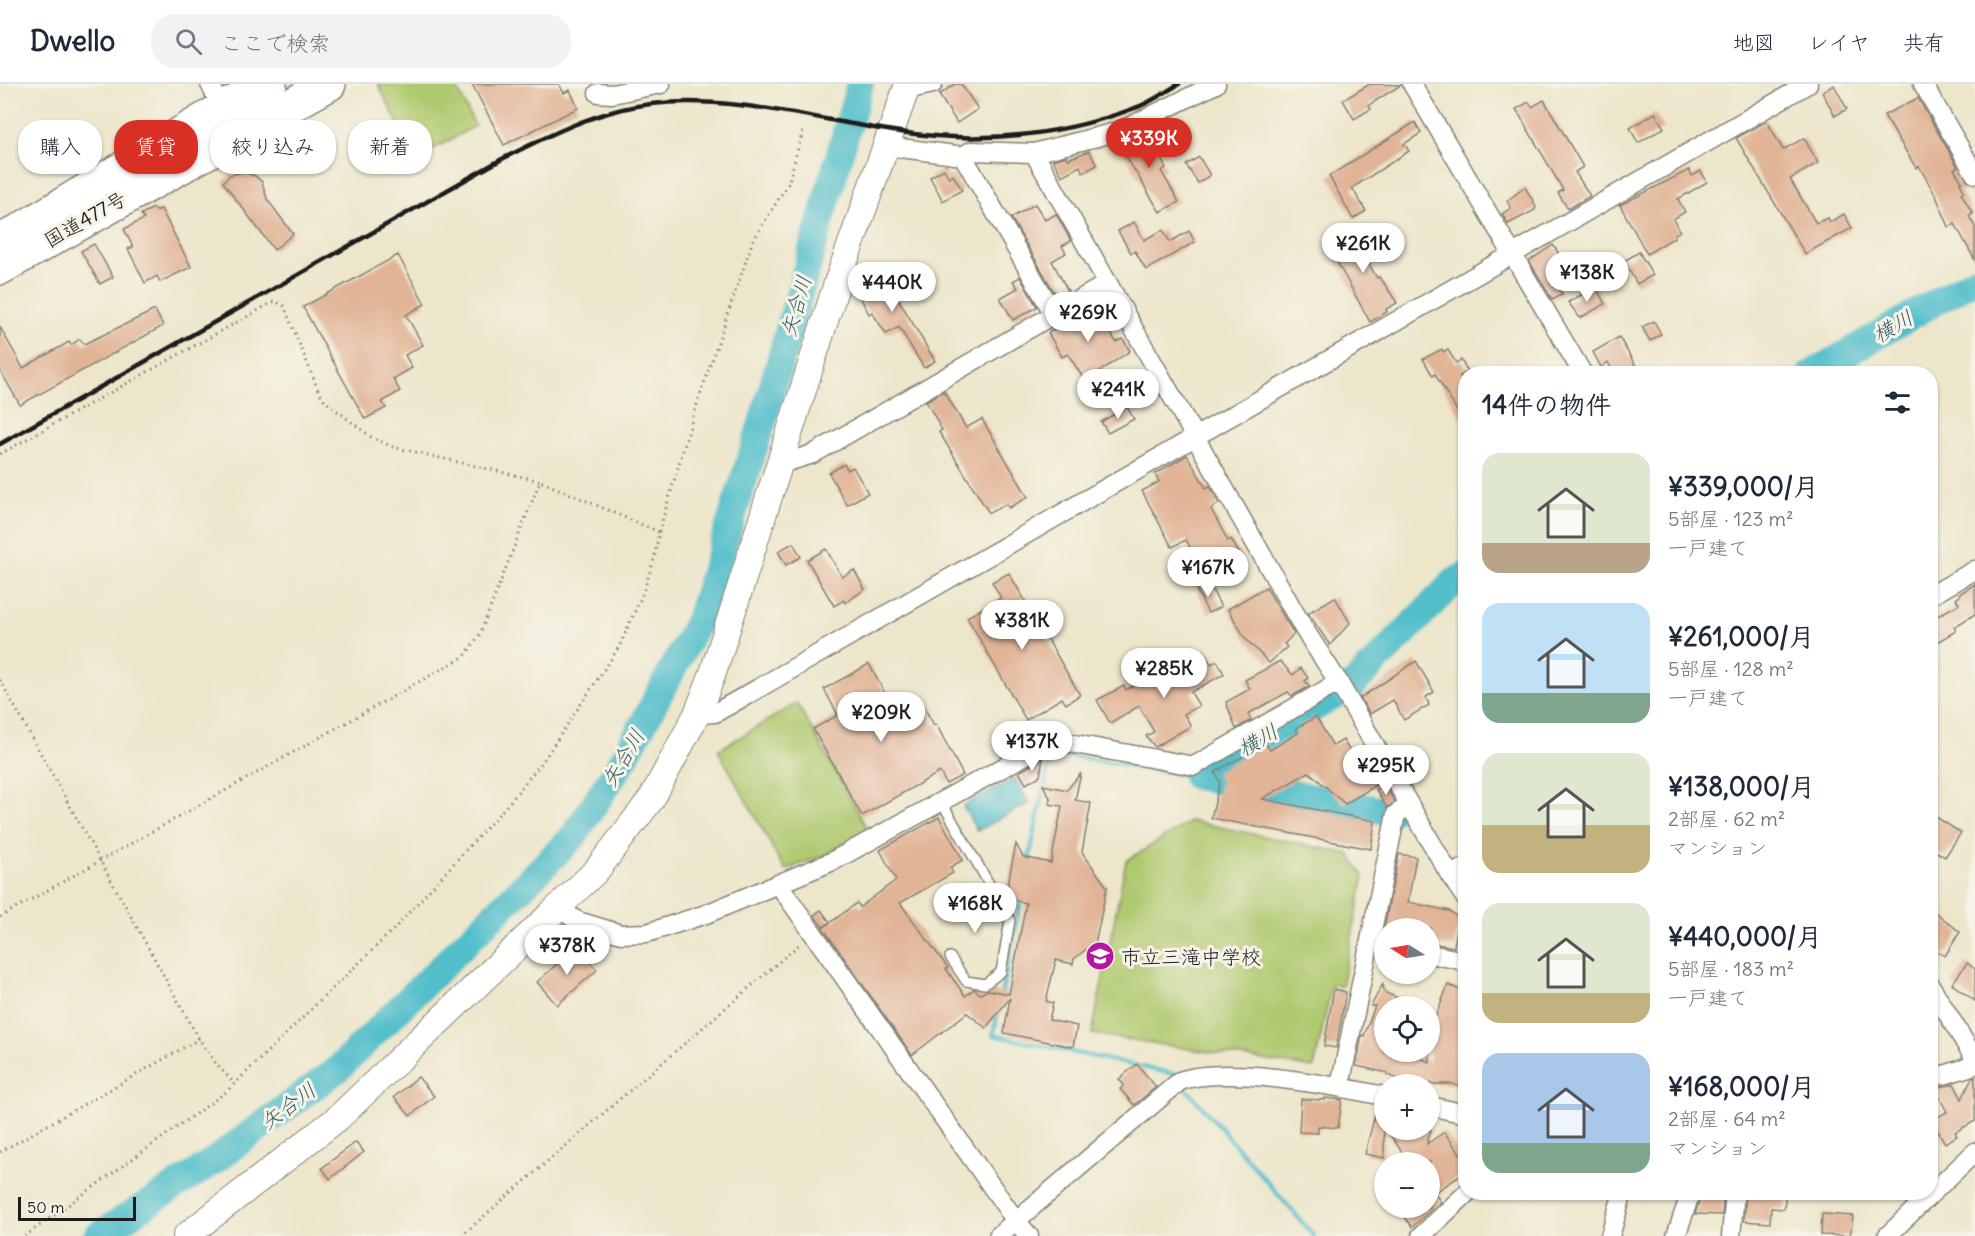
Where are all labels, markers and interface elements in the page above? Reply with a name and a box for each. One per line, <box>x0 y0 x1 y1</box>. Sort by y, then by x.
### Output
search box <box>151 14 571 68</box>
text: Dwello <box>30 23 115 59</box>
icon: search <box>172 25 205 58</box>
text: ここで検索 <box>220 29 330 57</box>
text: 地図 <box>1733 29 1775 56</box>
text: レイヤ <box>1808 29 1870 56</box>
text: 共有 <box>1903 29 1945 56</box>
pin: ¥339K <box>1107 118 1191 169</box>
chip: 購入 <box>18 120 102 174</box>
chip: 賃貸 <box>114 120 198 174</box>
chip: 絞り込み <box>210 120 336 174</box>
chip: 新着 <box>348 120 432 174</box>
text: ¥339K <box>1120 125 1178 150</box>
street label: 国道477号 <box>39 185 131 253</box>
pin: ¥261K <box>1321 223 1405 274</box>
text: ¥261K <box>1336 230 1390 255</box>
pin: ¥138K <box>1545 252 1629 303</box>
text: ¥138K <box>1560 259 1614 284</box>
pin: ¥440K <box>850 262 934 313</box>
text: ¥440K <box>862 269 922 294</box>
water label: 矢合川 <box>774 272 818 340</box>
pin: ¥269K <box>1046 292 1130 343</box>
text: ¥269K <box>1059 299 1117 324</box>
water label: 横川 <box>1868 304 1918 348</box>
pin: ¥241K <box>1076 369 1160 420</box>
text: ¥241K <box>1091 376 1145 401</box>
icon: filters <box>1881 386 1914 419</box>
text: 14件の物件 <box>1482 388 1611 421</box>
text: ¥339,000/月 <box>1668 470 1819 503</box>
icon: home <box>1530 477 1602 549</box>
text: 5部屋 · 123 m² <box>1668 506 1794 531</box>
text: 一戸建て <box>1668 535 1748 560</box>
pin: ¥167K <box>1166 547 1250 598</box>
text: ¥167K <box>1181 554 1235 579</box>
pin: ¥381K <box>980 600 1064 651</box>
text: ¥381K <box>995 607 1049 632</box>
text: ¥261,000/月 <box>1668 620 1815 653</box>
icon: home <box>1530 627 1602 699</box>
pin: ¥285K <box>1122 648 1206 699</box>
text: ¥285K <box>1135 655 1193 680</box>
text: 5部屋 · 128 m² <box>1668 656 1794 681</box>
text: 一戸建て <box>1668 685 1748 710</box>
pin: ¥209K <box>839 692 923 743</box>
text: ¥209K <box>851 699 911 724</box>
water label: 横川 <box>1233 718 1283 762</box>
pin: ¥137K <box>990 721 1074 772</box>
water label: 矢合川 <box>595 724 651 792</box>
text: ¥137K <box>1005 728 1059 753</box>
pin: ¥295K <box>1344 745 1428 796</box>
text: ¥295K <box>1357 752 1415 777</box>
text: ¥138,000/月 <box>1668 770 1815 803</box>
icon: home <box>1530 777 1602 849</box>
text: 2部屋 · 62 m² <box>1668 806 1785 831</box>
text: マンション <box>1668 835 1767 860</box>
pin: ¥168K <box>933 883 1017 934</box>
text: ¥168K <box>947 890 1003 915</box>
north arrow <box>1374 918 1440 984</box>
map controls <box>1374 918 1440 1218</box>
text: ¥440,000/月 <box>1668 920 1822 953</box>
pin: ¥378K <box>525 925 609 976</box>
icon: home <box>1530 927 1602 999</box>
text: ¥378K <box>539 932 595 957</box>
school or university icon: 市立三滝中学校 <box>1084 940 1116 972</box>
place label: 市立三滝中学校 <box>1121 944 1261 969</box>
text: 5部屋 · 183 m² <box>1668 956 1794 981</box>
text: 一戸建て <box>1668 985 1748 1010</box>
button: locate <box>1374 996 1440 1062</box>
text: ¥168,000/月 <box>1668 1070 1815 1103</box>
button: + <box>1374 1074 1440 1140</box>
water label: 矢合川 <box>255 1076 321 1136</box>
icon: home <box>1530 1077 1602 1149</box>
text: 2部屋 · 64 m² <box>1668 1106 1786 1131</box>
text: マンション <box>1668 1135 1767 1160</box>
button: − <box>1374 1152 1440 1218</box>
scale bar <box>18 1194 136 1222</box>
text: 50 m <box>27 1197 65 1217</box>

